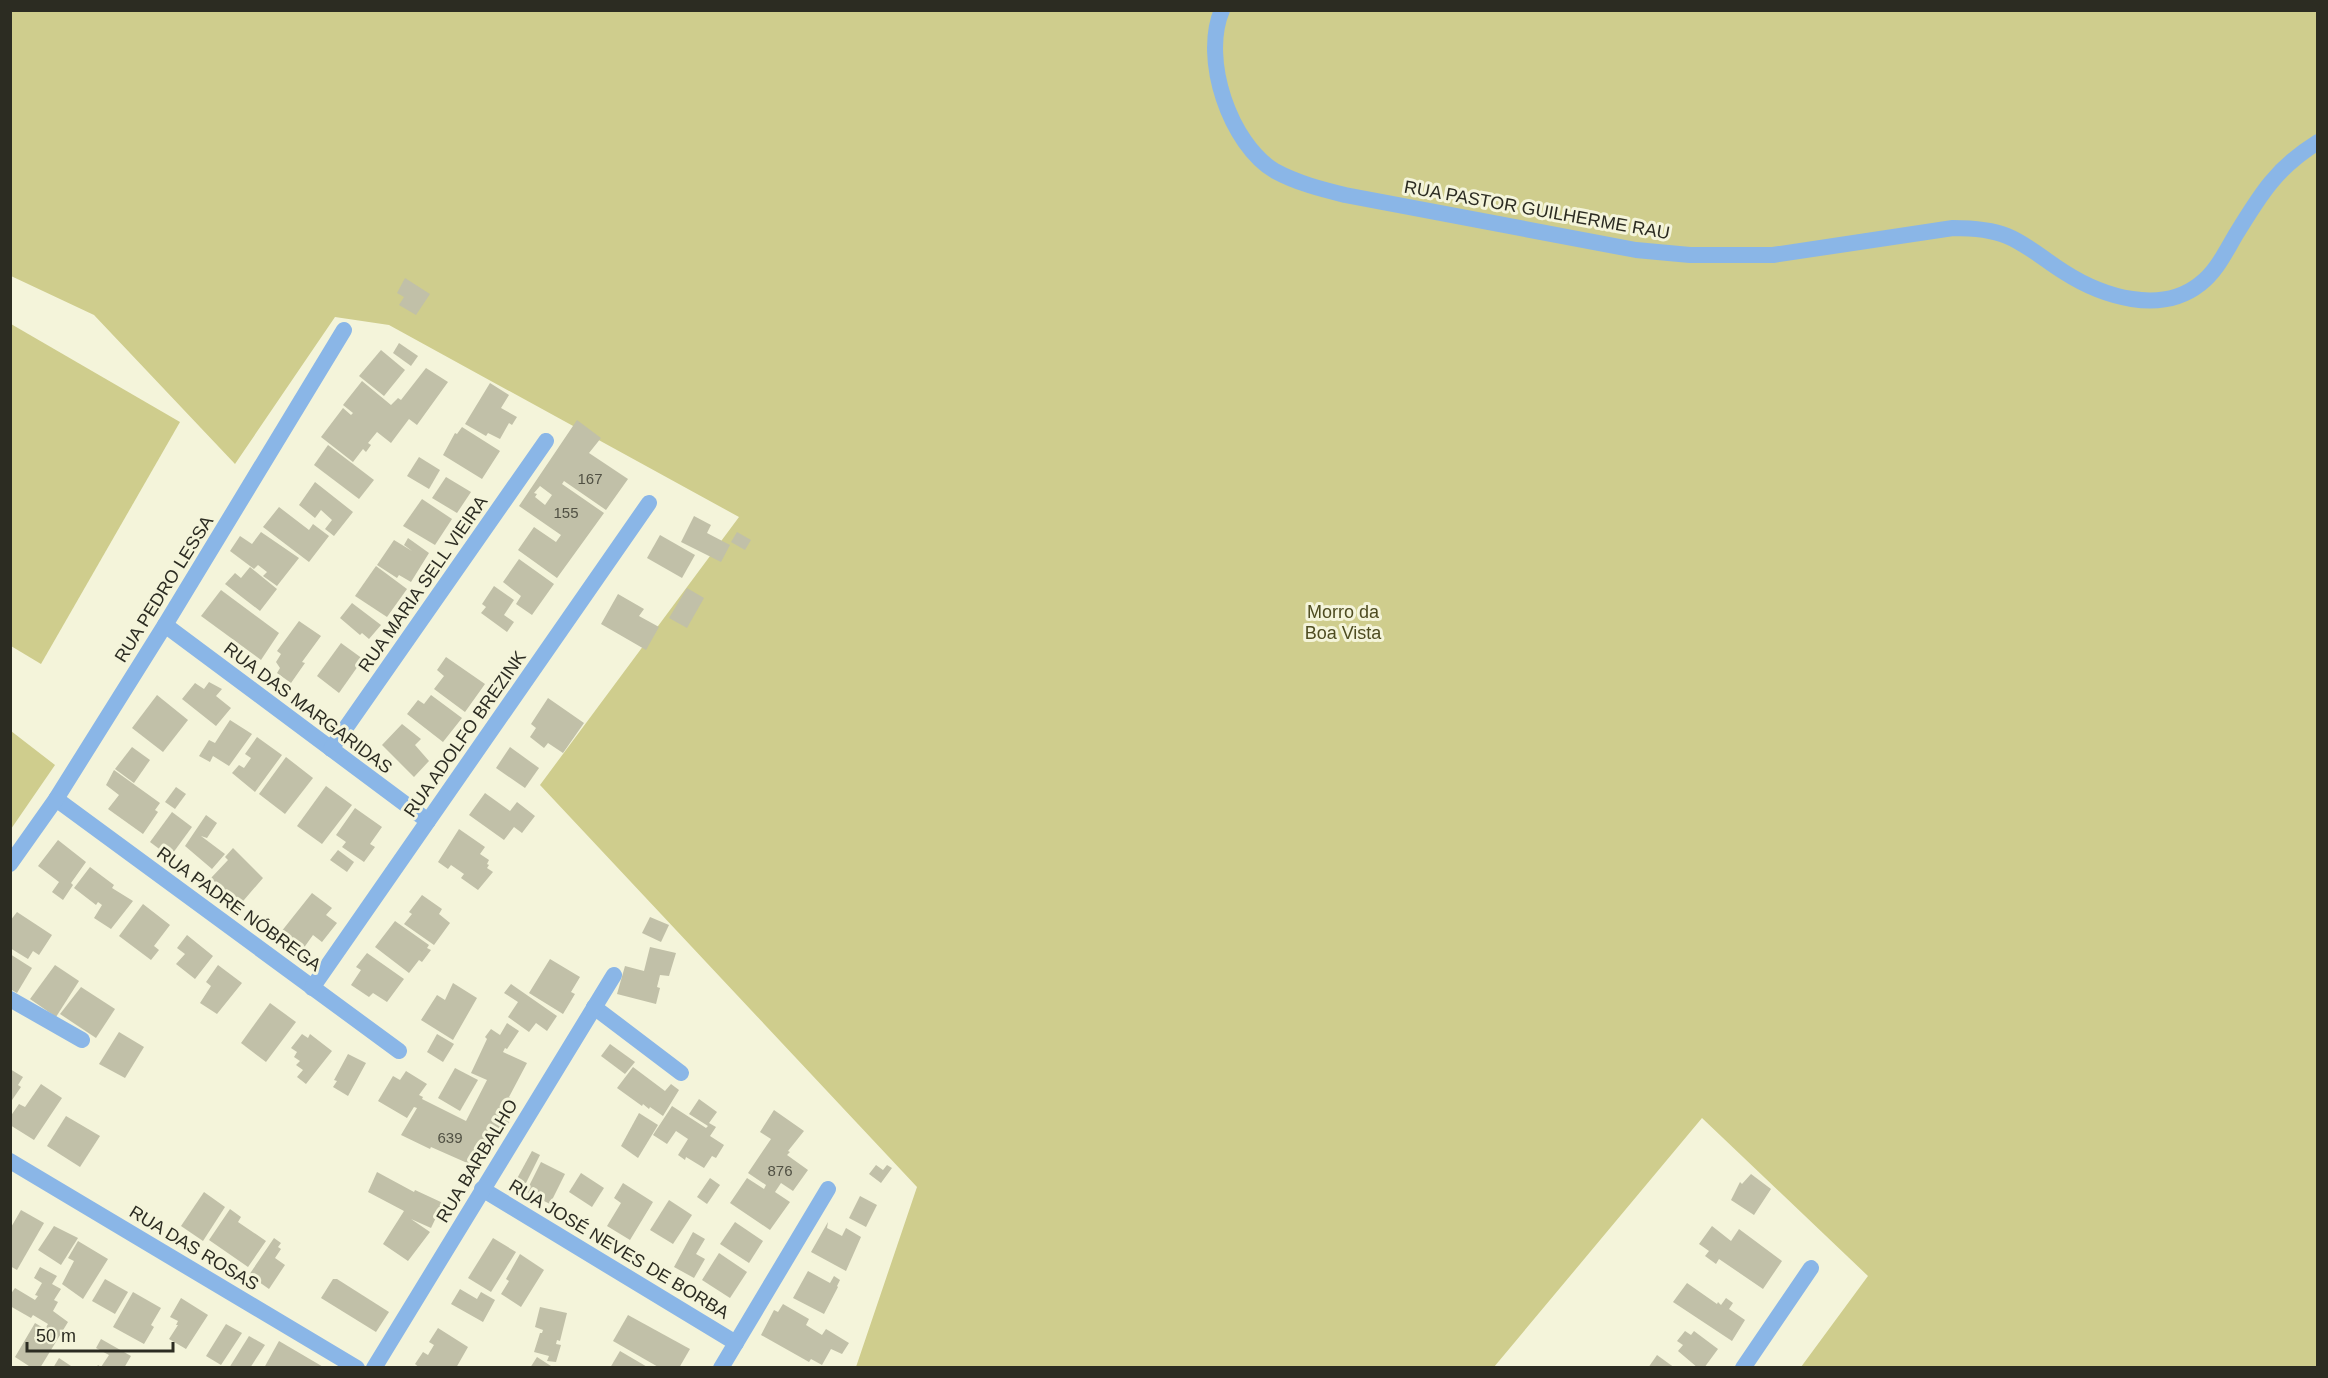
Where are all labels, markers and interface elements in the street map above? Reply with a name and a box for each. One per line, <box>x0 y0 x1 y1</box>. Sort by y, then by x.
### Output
street label: RUA PASTOR GUILHERME RAU <box>1403 177 1671 243</box>
house number: 167 <box>577 470 603 487</box>
street label: RUA MARIA SELL VIEIRA <box>354 492 492 676</box>
house number: 155 <box>553 504 579 521</box>
street label: RUA PEDRO LESSA <box>111 512 217 666</box>
park label: Morro da Boa Vista <box>1305 602 1382 643</box>
street label: RUA DAS MARGARIDAS <box>220 638 396 778</box>
street label: RUA ADOLFO BREZINK <box>400 647 530 821</box>
street label: RUA PADRE NÓBREGA <box>153 842 325 975</box>
street label: RUA BARBALHO <box>432 1096 522 1226</box>
house number: 639 <box>437 1129 463 1146</box>
house number: 876 <box>767 1162 793 1179</box>
street label: RUA JOSÉ NEVES DE BORBA <box>505 1175 733 1323</box>
street label: RUA DAS ROSAS <box>126 1202 262 1294</box>
scale bar <box>27 1315 172 1353</box>
text: 50 m <box>36 1326 76 1346</box>

